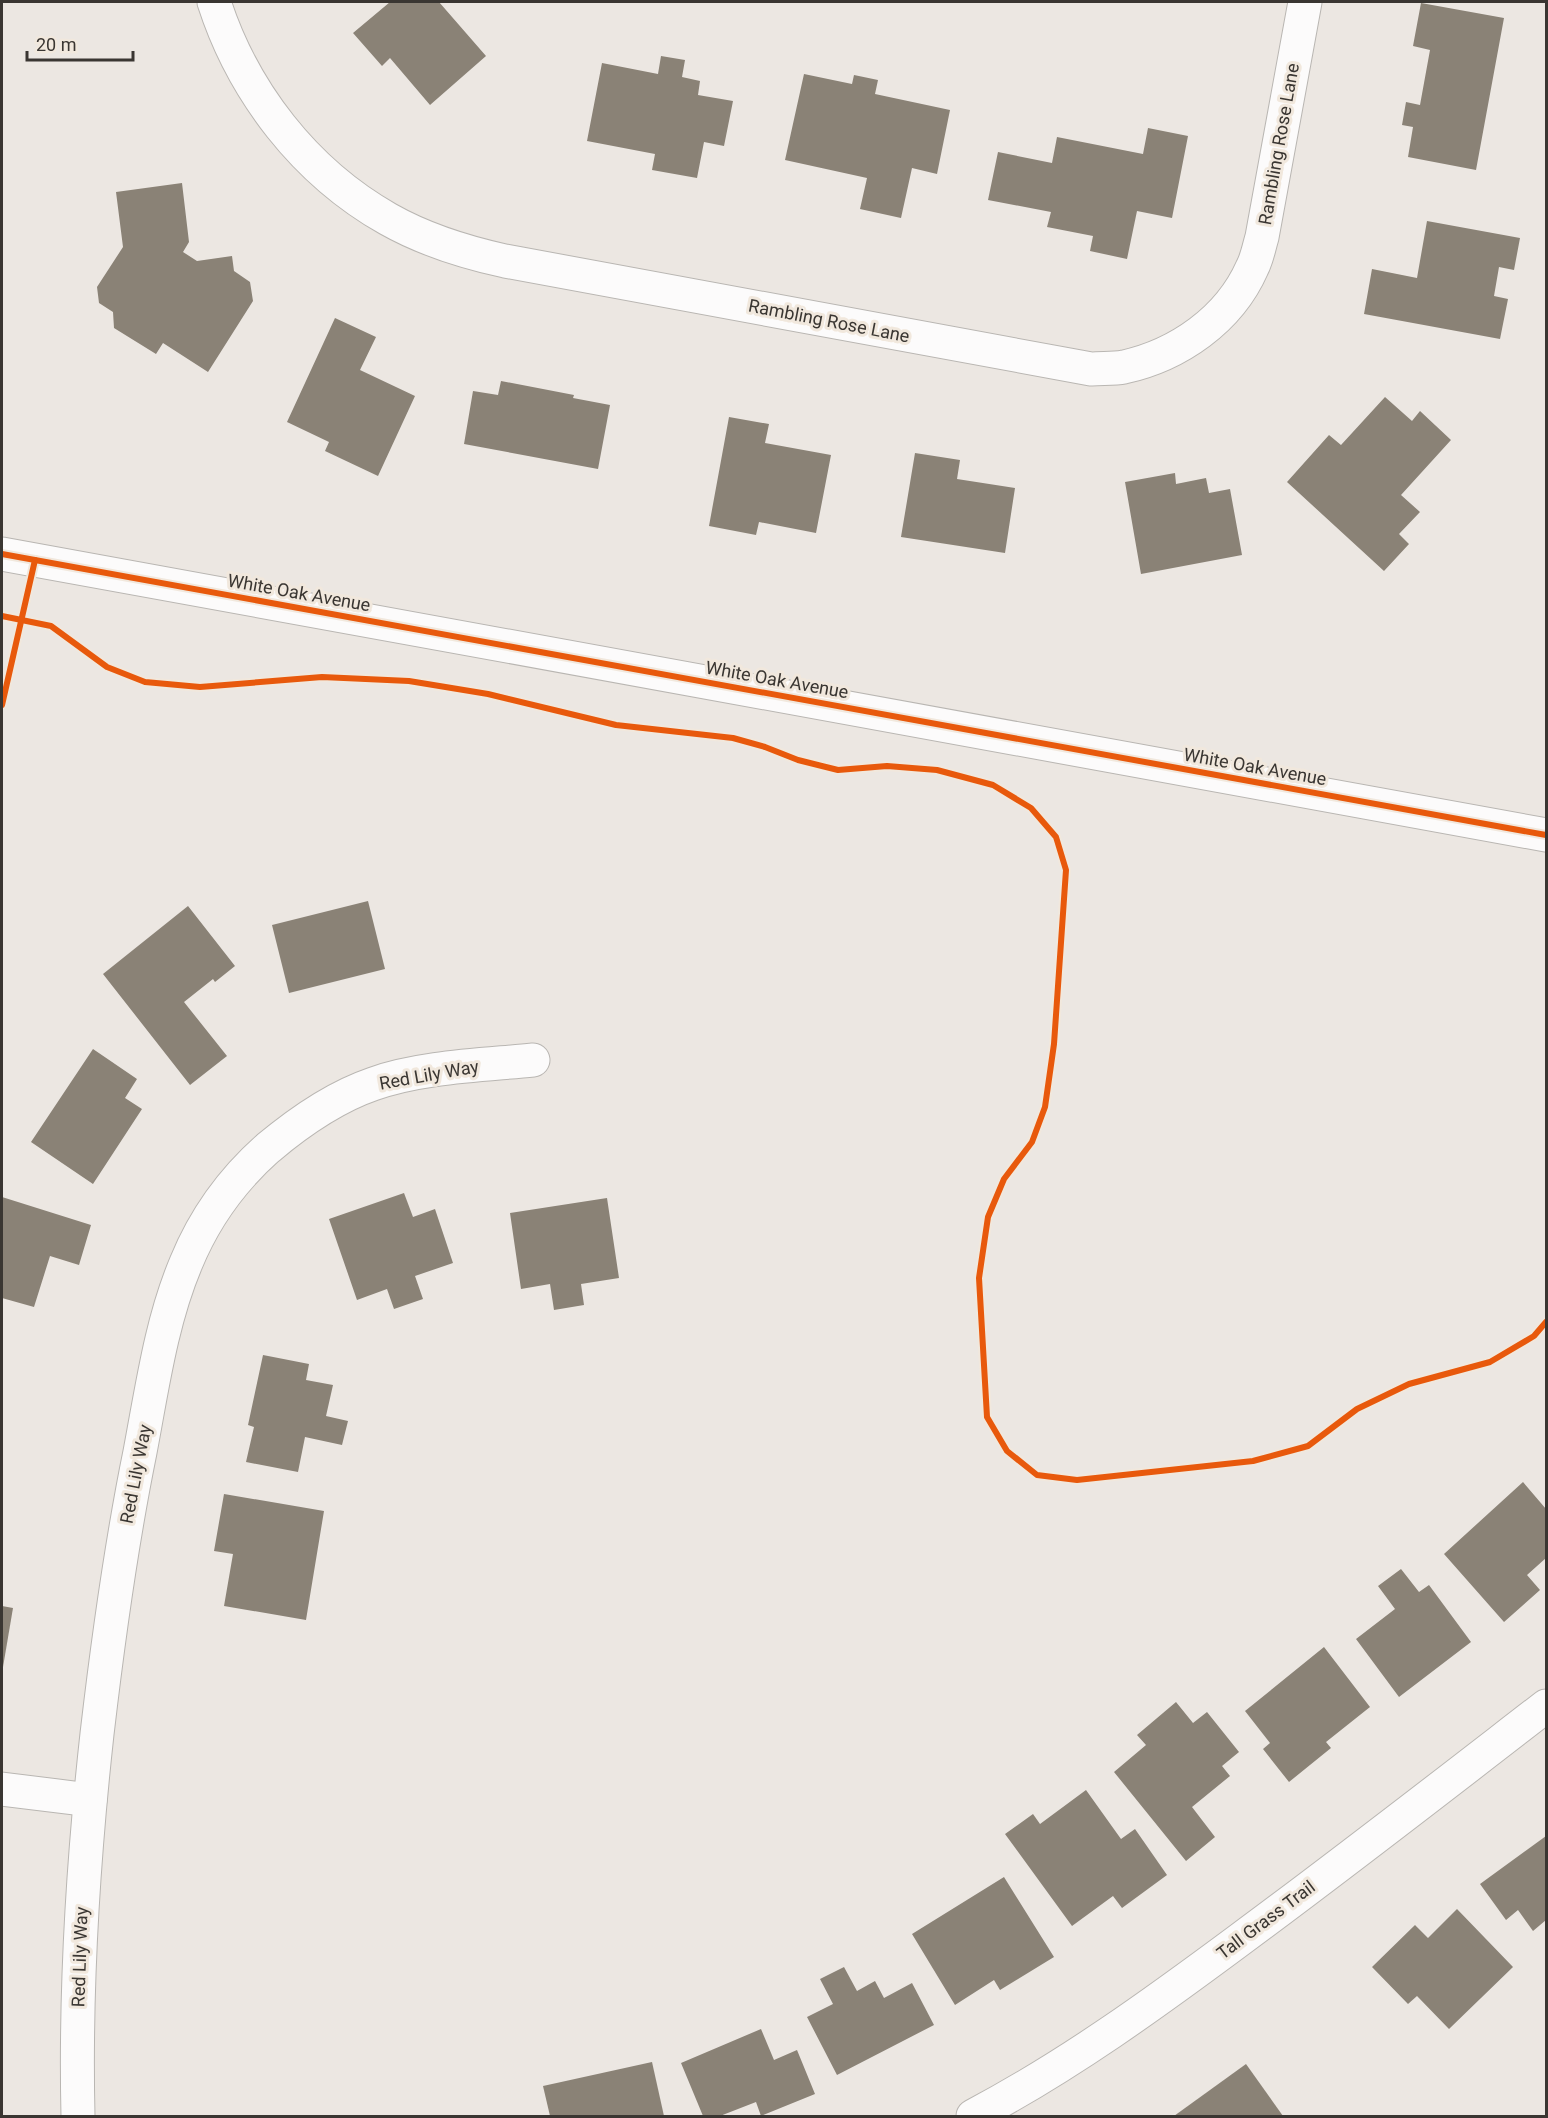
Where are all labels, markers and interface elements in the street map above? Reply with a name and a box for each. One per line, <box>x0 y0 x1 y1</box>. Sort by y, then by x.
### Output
scale bar <box>27 24 134 62</box>
text: 20 m <box>36 34 76 55</box>
street label: Rambling Rose Lane <box>1254 61 1303 226</box>
street label: Rambling Rose Lane <box>747 295 911 346</box>
street label: White Oak Avenue <box>226 570 372 615</box>
street label: White Oak Avenue <box>704 657 850 702</box>
street label: White Oak Avenue <box>1182 744 1328 789</box>
street label: Red Lily Way <box>378 1055 481 1094</box>
street label: Red Lily Way <box>116 1422 155 1525</box>
street label: Tall Grass Trail <box>1212 1876 1319 1963</box>
street label: Red Lily Way <box>67 1906 92 2008</box>

